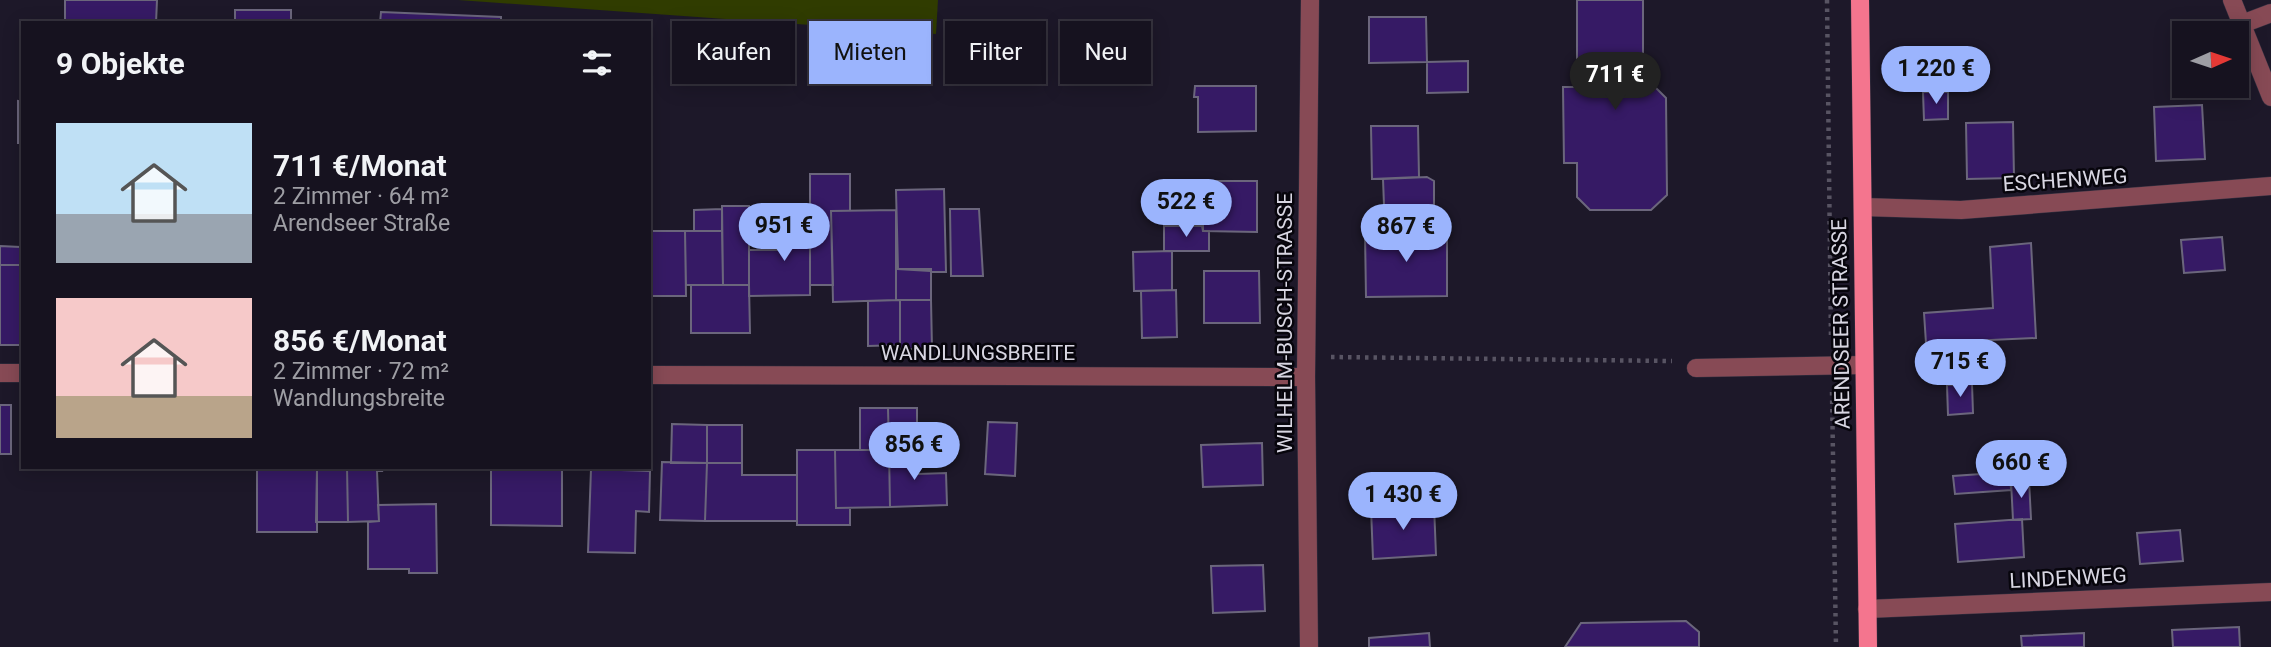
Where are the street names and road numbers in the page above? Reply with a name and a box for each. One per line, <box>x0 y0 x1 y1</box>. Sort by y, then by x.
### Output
street label: ESCHENWEG <box>2002 164 2128 196</box>
street label: WILHELM-BUSCH-STRASSE <box>1273 193 1297 453</box>
street label: ARENDSEER STRASSE <box>1827 219 1855 429</box>
street label: WANDLUNGSBREITE <box>881 341 1075 365</box>
street label: LINDENWEG <box>2009 563 2127 593</box>

